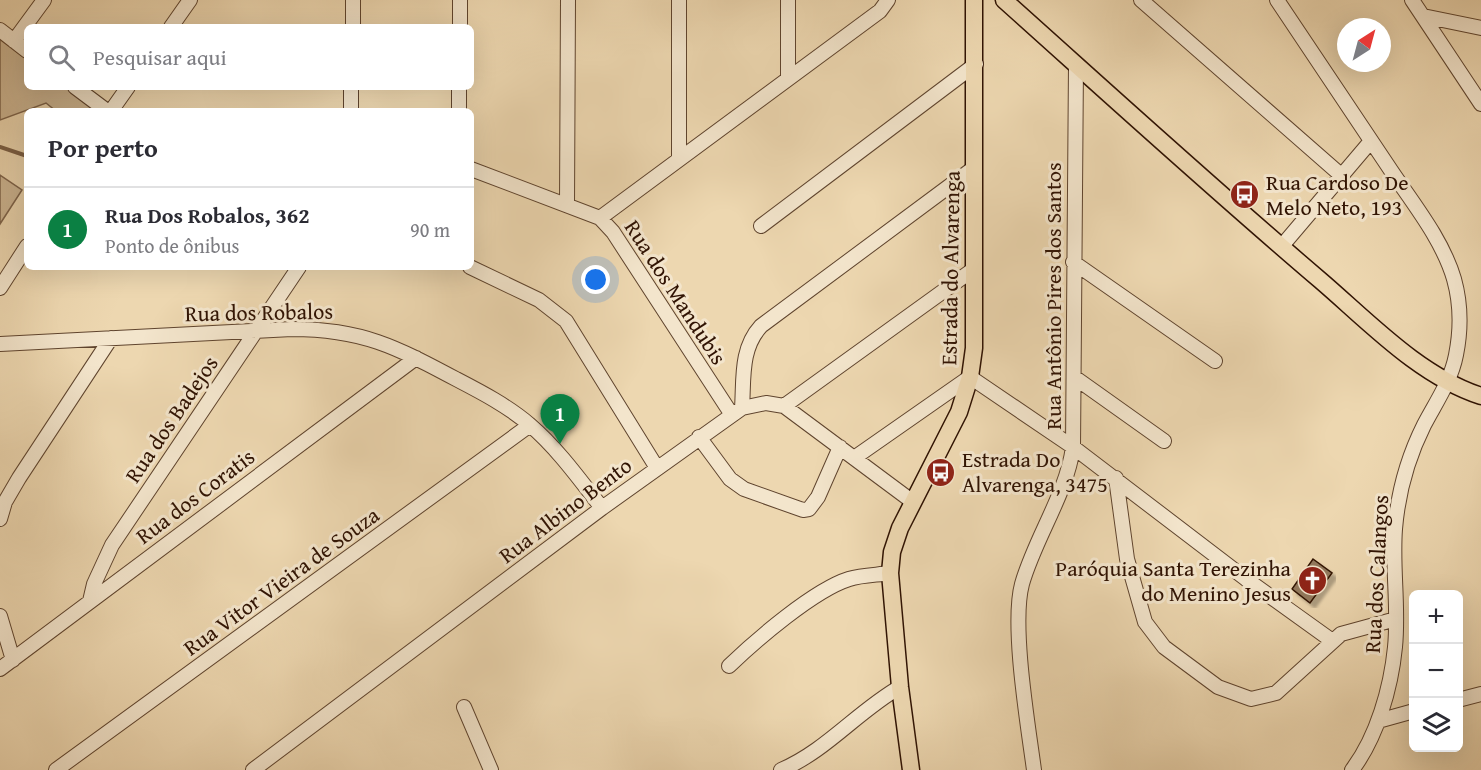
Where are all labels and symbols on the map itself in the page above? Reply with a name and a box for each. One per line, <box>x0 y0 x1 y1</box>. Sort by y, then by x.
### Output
north arrow <box>1337 18 1391 72</box>
street label: Rua Antônio Pires dos Santos <box>1037 162 1069 430</box>
place label: Rua Cardoso De Melo Neto, 193 <box>1266 166 1408 223</box>
street label: Estrada do Alvarenga <box>932 170 968 366</box>
bus stop icon: Rua Cardoso De Melo Neto, 193 <box>1229 179 1261 211</box>
street label: Rua dos Mandubis <box>617 213 735 371</box>
your location <box>581 265 610 294</box>
street label: Rua dos Robalos <box>185 295 333 329</box>
street label: Rua dos Badejos <box>117 349 225 489</box>
pin: 1 <box>540 394 580 444</box>
street label: Rua dos Coratis <box>129 441 261 551</box>
place label: Estrada Do Alvarenga, 3475 <box>962 443 1108 500</box>
street label: Rua Albino Bento <box>492 449 638 571</box>
bus stop icon: Estrada Do Alvarenga, 3475 <box>925 456 957 488</box>
street label: Rua dos Calangos <box>1356 494 1396 654</box>
street label: Rua Vitor Vieira de Souza <box>176 499 386 663</box>
place label: Paróquia Santa Terezinha do Menino Jesus <box>1055 552 1292 609</box>
church icon: Paróquia Santa Terezinha do Menino Jesus <box>1296 565 1328 597</box>

